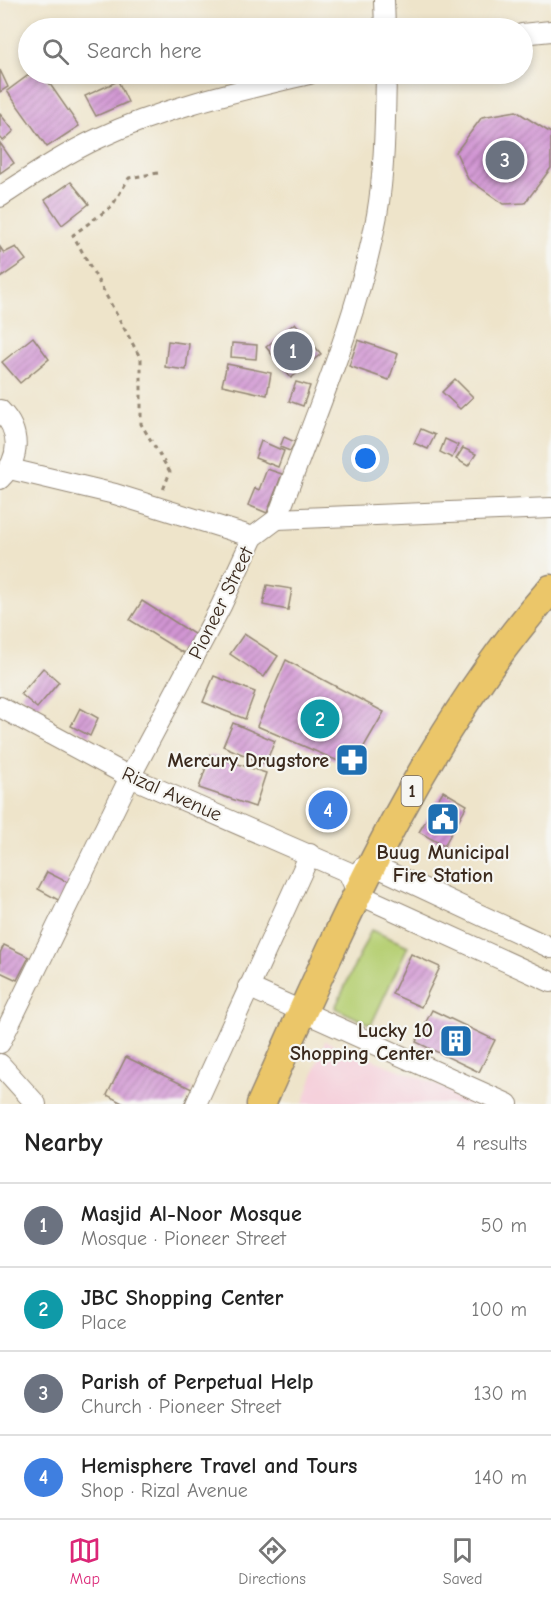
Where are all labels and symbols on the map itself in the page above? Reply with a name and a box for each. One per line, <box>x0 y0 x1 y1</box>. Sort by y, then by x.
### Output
pin: 3 <box>486 138 524 182</box>
pin: 1 <box>274 328 312 374</box>
your location <box>351 444 380 473</box>
street label: Pioneer Street <box>184 542 259 663</box>
pin: 2 <box>300 696 340 742</box>
pharmacy icon: Mercury Drugstore <box>334 742 370 778</box>
place label: Mercury Drugstore <box>167 749 329 772</box>
street label: Rizal Avenue <box>118 762 226 826</box>
road number: 1 <box>402 776 422 806</box>
pin: 4 <box>308 788 348 832</box>
public building icon: Buug Municipal Fire Station <box>425 801 461 837</box>
place label: Buug Municipal Fire Station <box>377 841 509 887</box>
place label: Lucky 10 Shopping Center <box>290 1019 433 1065</box>
building icon: Lucky 10 Shopping Center <box>438 1023 474 1059</box>

